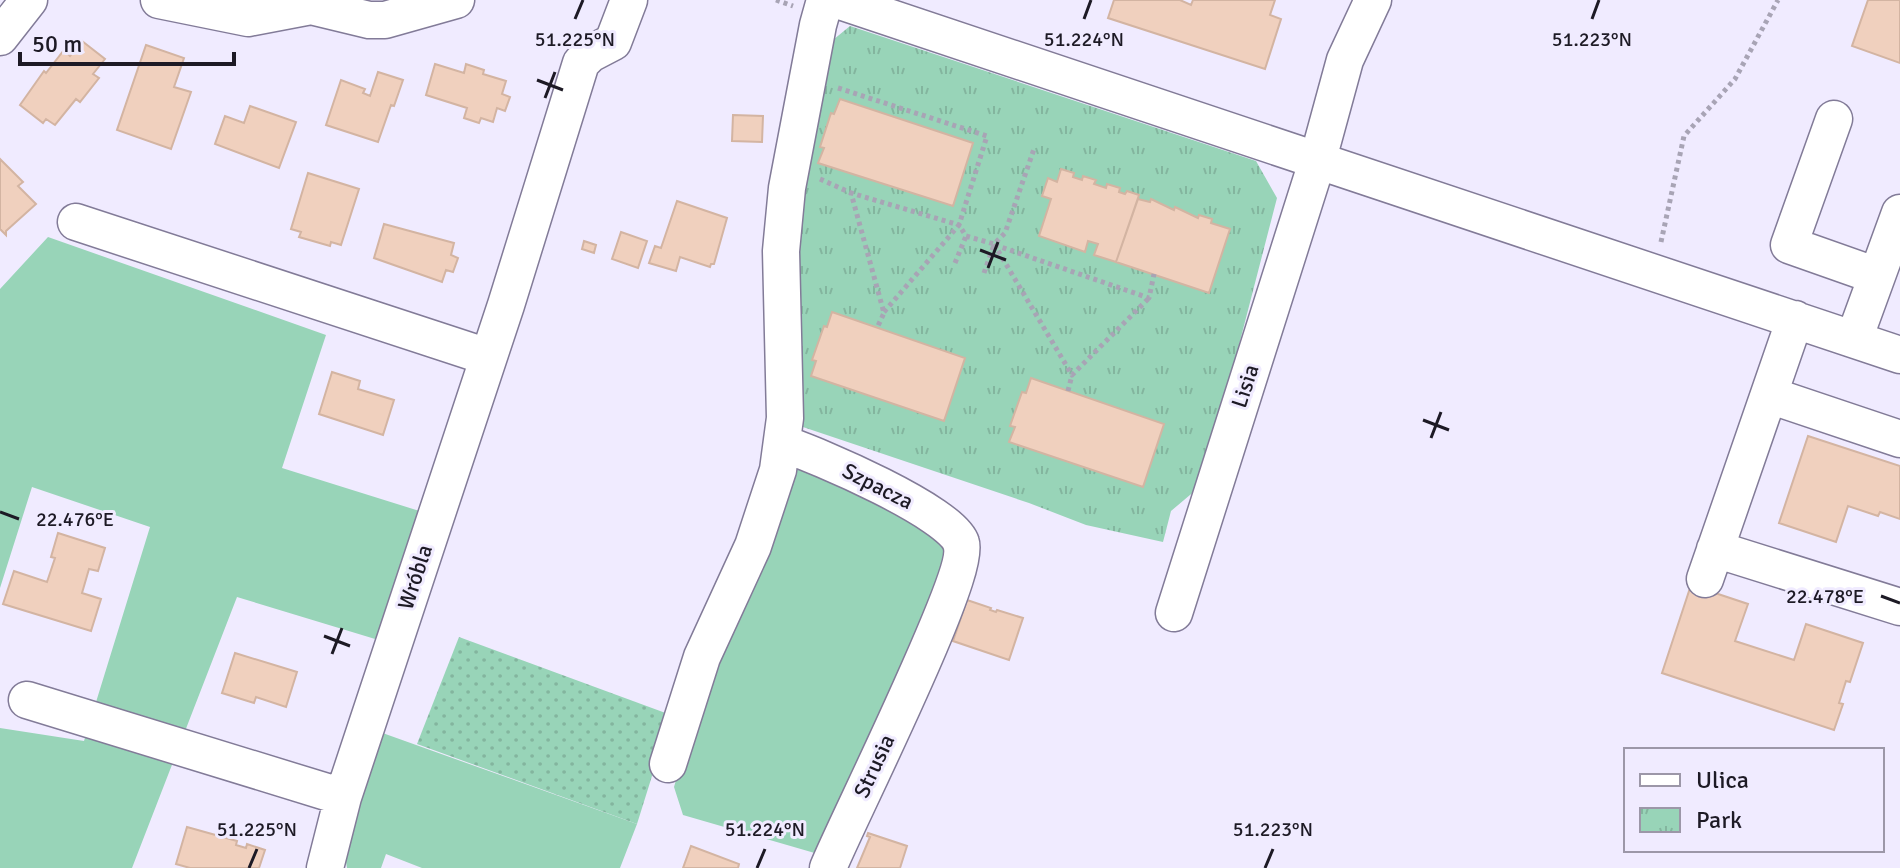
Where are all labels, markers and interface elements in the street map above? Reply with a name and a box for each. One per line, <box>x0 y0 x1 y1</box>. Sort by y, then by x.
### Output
scale bar <box>20 16 234 66</box>
text: 51.225°N <box>535 27 615 52</box>
text: 51.224°N <box>1044 27 1124 52</box>
text: 51.223°N <box>1552 27 1632 52</box>
text: 50 m <box>32 29 82 59</box>
street label: Lisia <box>1225 361 1265 411</box>
street label: Szpacza <box>838 457 918 515</box>
text: 22.476°E <box>36 507 114 532</box>
street label: Wróbla <box>392 541 438 613</box>
text: 22.478°E <box>1786 584 1864 609</box>
street label: Strusia <box>848 730 900 802</box>
legend <box>1624 748 1884 852</box>
text: Ulica <box>1696 765 1749 795</box>
text: Park <box>1696 805 1742 835</box>
text: 51.225°N <box>217 817 297 842</box>
text: 51.224°N <box>725 817 805 842</box>
text: 51.223°N <box>1233 817 1313 842</box>

